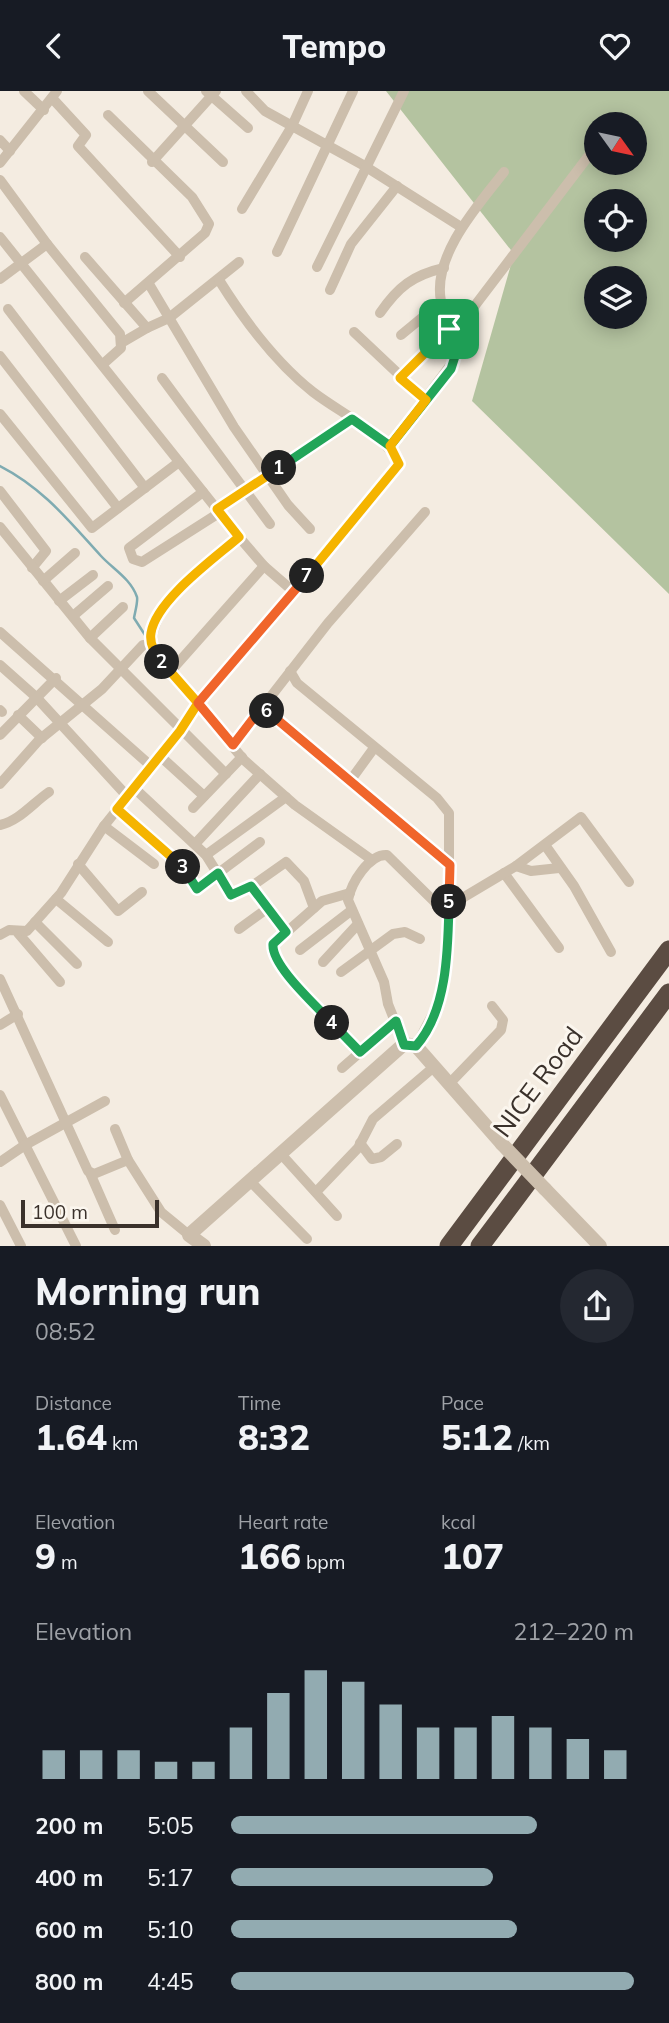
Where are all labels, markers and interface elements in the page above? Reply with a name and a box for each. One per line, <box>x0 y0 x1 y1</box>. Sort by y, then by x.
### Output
text: Tempo <box>283 26 386 66</box>
icon: back <box>35 27 73 65</box>
icon: heart <box>596 27 634 65</box>
north arrow <box>584 112 648 175</box>
map controls <box>584 112 647 329</box>
button: locate <box>584 189 647 252</box>
button: layers <box>584 266 647 329</box>
pin <box>419 299 479 359</box>
icon: arrive <box>430 310 468 348</box>
pin: 1 <box>262 451 296 485</box>
text: 1 <box>273 455 284 479</box>
pin: 7 <box>290 559 324 594</box>
text: 7 <box>301 563 312 587</box>
pin: 2 <box>144 645 180 679</box>
text: 2 <box>156 649 167 673</box>
pin: 6 <box>250 693 284 729</box>
text: 6 <box>261 698 272 722</box>
pin: 3 <box>166 849 200 885</box>
text: 3 <box>177 854 188 878</box>
pin: 5 <box>432 885 466 919</box>
text: 5 <box>443 889 454 913</box>
pin: 4 <box>314 1005 350 1041</box>
text: 4 <box>326 1010 337 1034</box>
street label: NICE Road <box>485 1020 590 1143</box>
scale bar <box>21 1197 159 1229</box>
text: 100 m <box>32 1200 88 1224</box>
text: Morning run <box>35 1267 261 1315</box>
button: share <box>560 1269 634 1343</box>
text: 08:52 <box>35 1317 95 1346</box>
text: Distance <box>35 1391 112 1415</box>
text: Time <box>238 1391 281 1415</box>
text: Pace <box>441 1391 484 1415</box>
text: 1.64 <box>35 1415 107 1459</box>
text: 8:32 <box>238 1415 310 1459</box>
text: 5:12 <box>441 1415 513 1459</box>
text: km <box>107 1431 139 1455</box>
text: /km <box>513 1431 550 1455</box>
text: Elevation <box>35 1510 115 1534</box>
text: Heart rate <box>238 1510 328 1534</box>
text: kcal <box>441 1510 476 1534</box>
text: 9 <box>35 1534 56 1578</box>
text: 166 <box>238 1534 301 1578</box>
text: 107 <box>441 1534 504 1578</box>
text: m <box>56 1550 78 1574</box>
text: bpm <box>301 1550 345 1574</box>
text: Elevation <box>35 1617 132 1646</box>
text: 212–220 m <box>513 1617 634 1646</box>
text: 200 m <box>35 1811 103 1840</box>
text: 5:05 <box>147 1811 194 1840</box>
text: 400 m <box>35 1863 103 1892</box>
text: 5:17 <box>147 1863 194 1892</box>
text: 600 m <box>35 1915 103 1944</box>
text: 5:10 <box>147 1915 194 1944</box>
text: 800 m <box>35 1967 103 1996</box>
text: 4:45 <box>147 1967 194 1996</box>

